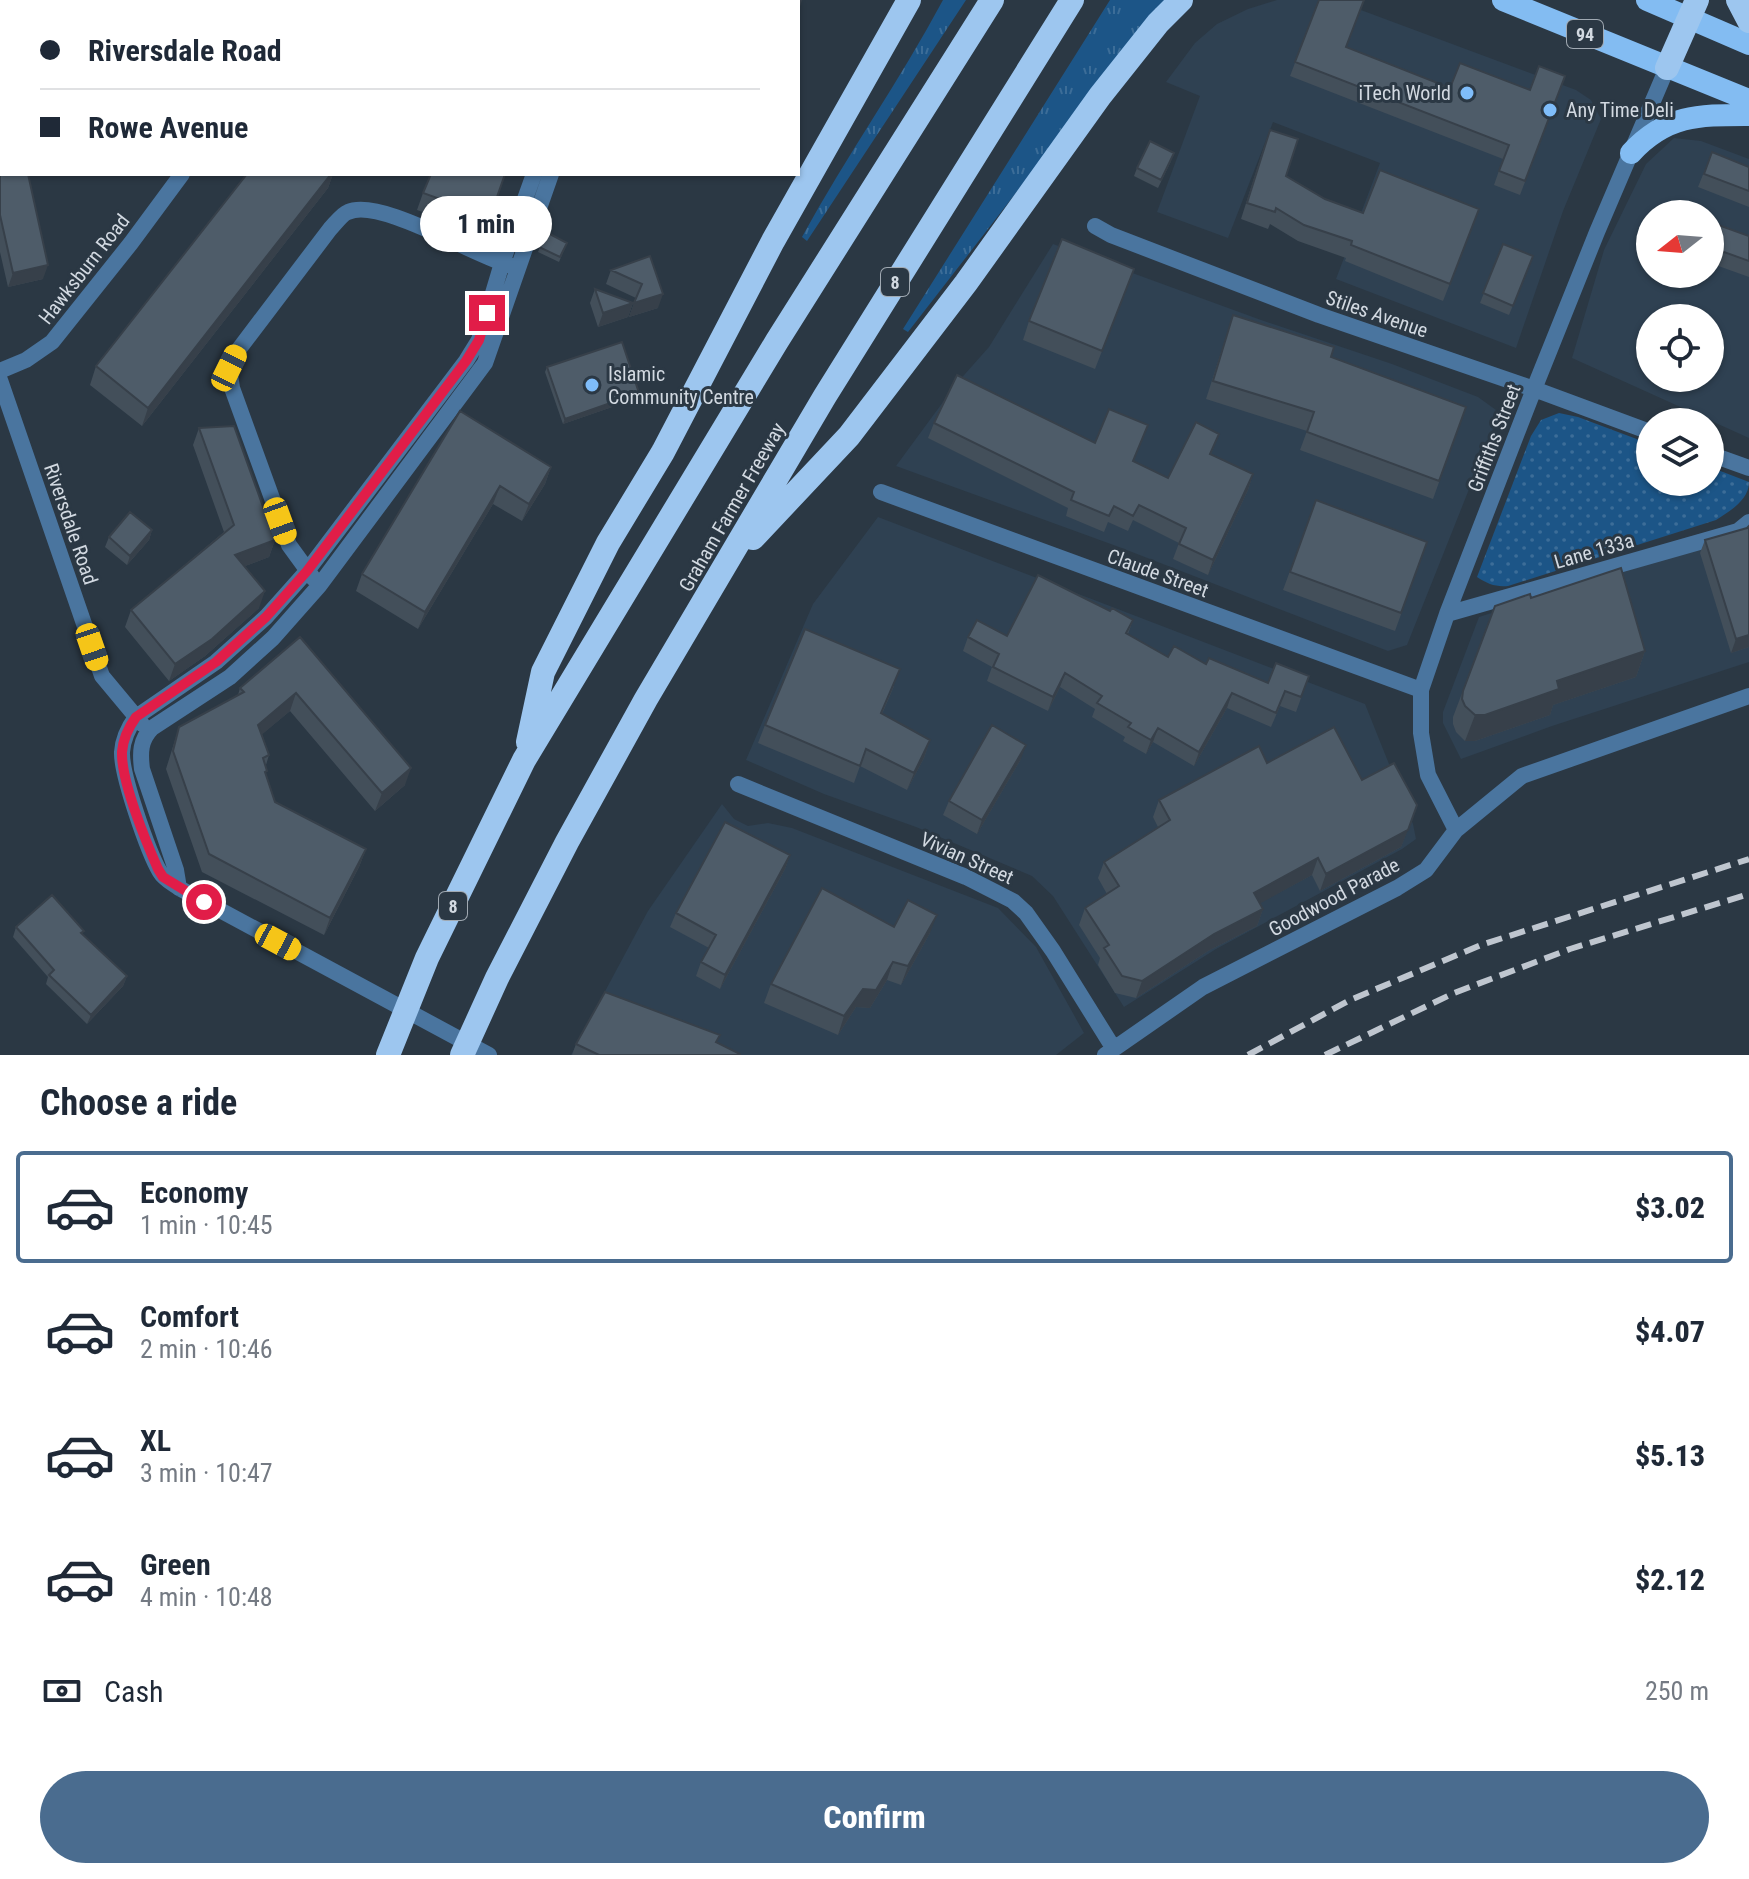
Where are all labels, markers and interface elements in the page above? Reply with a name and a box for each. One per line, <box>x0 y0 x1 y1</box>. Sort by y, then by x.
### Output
road number: 94 <box>1567 20 1603 48</box>
text: Riversdale Road <box>88 33 282 68</box>
place label: iTech World <box>1359 81 1451 105</box>
marker: iTech World <box>1458 84 1476 102</box>
place label: Any Time Deli <box>1566 98 1674 122</box>
marker: Any Time Deli <box>1541 101 1559 119</box>
text: Rowe Avenue <box>88 110 248 145</box>
callout: 1 min <box>421 197 553 253</box>
north arrow <box>1636 200 1724 288</box>
map controls <box>1636 200 1724 496</box>
street label: Hawksburn Road <box>34 209 134 329</box>
text: 1 min <box>457 209 515 239</box>
road number: 8 <box>881 268 909 296</box>
street label: Stiles Avenue <box>1323 285 1431 343</box>
route end <box>469 295 505 331</box>
button: locate <box>1636 304 1724 392</box>
car <box>208 341 250 395</box>
place label: Islamic Community Centre <box>608 362 754 409</box>
marker: Islamic Community Centre <box>583 376 601 394</box>
street label: Griffiths Street <box>1462 381 1526 495</box>
button: layers <box>1636 408 1724 496</box>
street label: Graham Farmer Freeway <box>674 418 790 596</box>
street label: Riversdale Road <box>39 460 103 588</box>
car <box>261 494 299 548</box>
street label: Lane 133a <box>1551 528 1637 574</box>
street label: Claude Street <box>1104 544 1212 602</box>
car <box>73 620 111 674</box>
street label: Vivian Street <box>917 827 1017 889</box>
street label: Goodwood Parade <box>1265 852 1403 942</box>
route start <box>186 884 222 920</box>
road number: 8 <box>439 892 467 920</box>
car <box>251 920 305 964</box>
text: Choose a ride <box>40 1082 237 1124</box>
icon: car <box>44 1171 116 1243</box>
text: Economy <box>140 1175 248 1210</box>
text: $3.02 <box>1635 1190 1705 1225</box>
text: 1 min · 10:45 <box>140 1210 273 1240</box>
icon: car <box>44 1295 116 1367</box>
text: Comfort <box>140 1299 239 1334</box>
text: $4.07 <box>1635 1314 1705 1349</box>
text: 2 min · 10:46 <box>140 1334 273 1364</box>
icon: car <box>44 1419 116 1491</box>
text: XL <box>140 1423 171 1458</box>
text: $5.13 <box>1635 1438 1705 1473</box>
text: 3 min · 10:47 <box>140 1458 273 1488</box>
icon: car <box>44 1543 116 1615</box>
text: Green <box>140 1547 211 1582</box>
text: $2.12 <box>1635 1562 1705 1597</box>
text: 4 min · 10:48 <box>140 1582 273 1612</box>
icon: cash <box>40 1669 84 1713</box>
text: Cash <box>104 1674 164 1709</box>
text: 250 m <box>1645 1676 1709 1706</box>
button: Confirm <box>40 1771 1709 1863</box>

